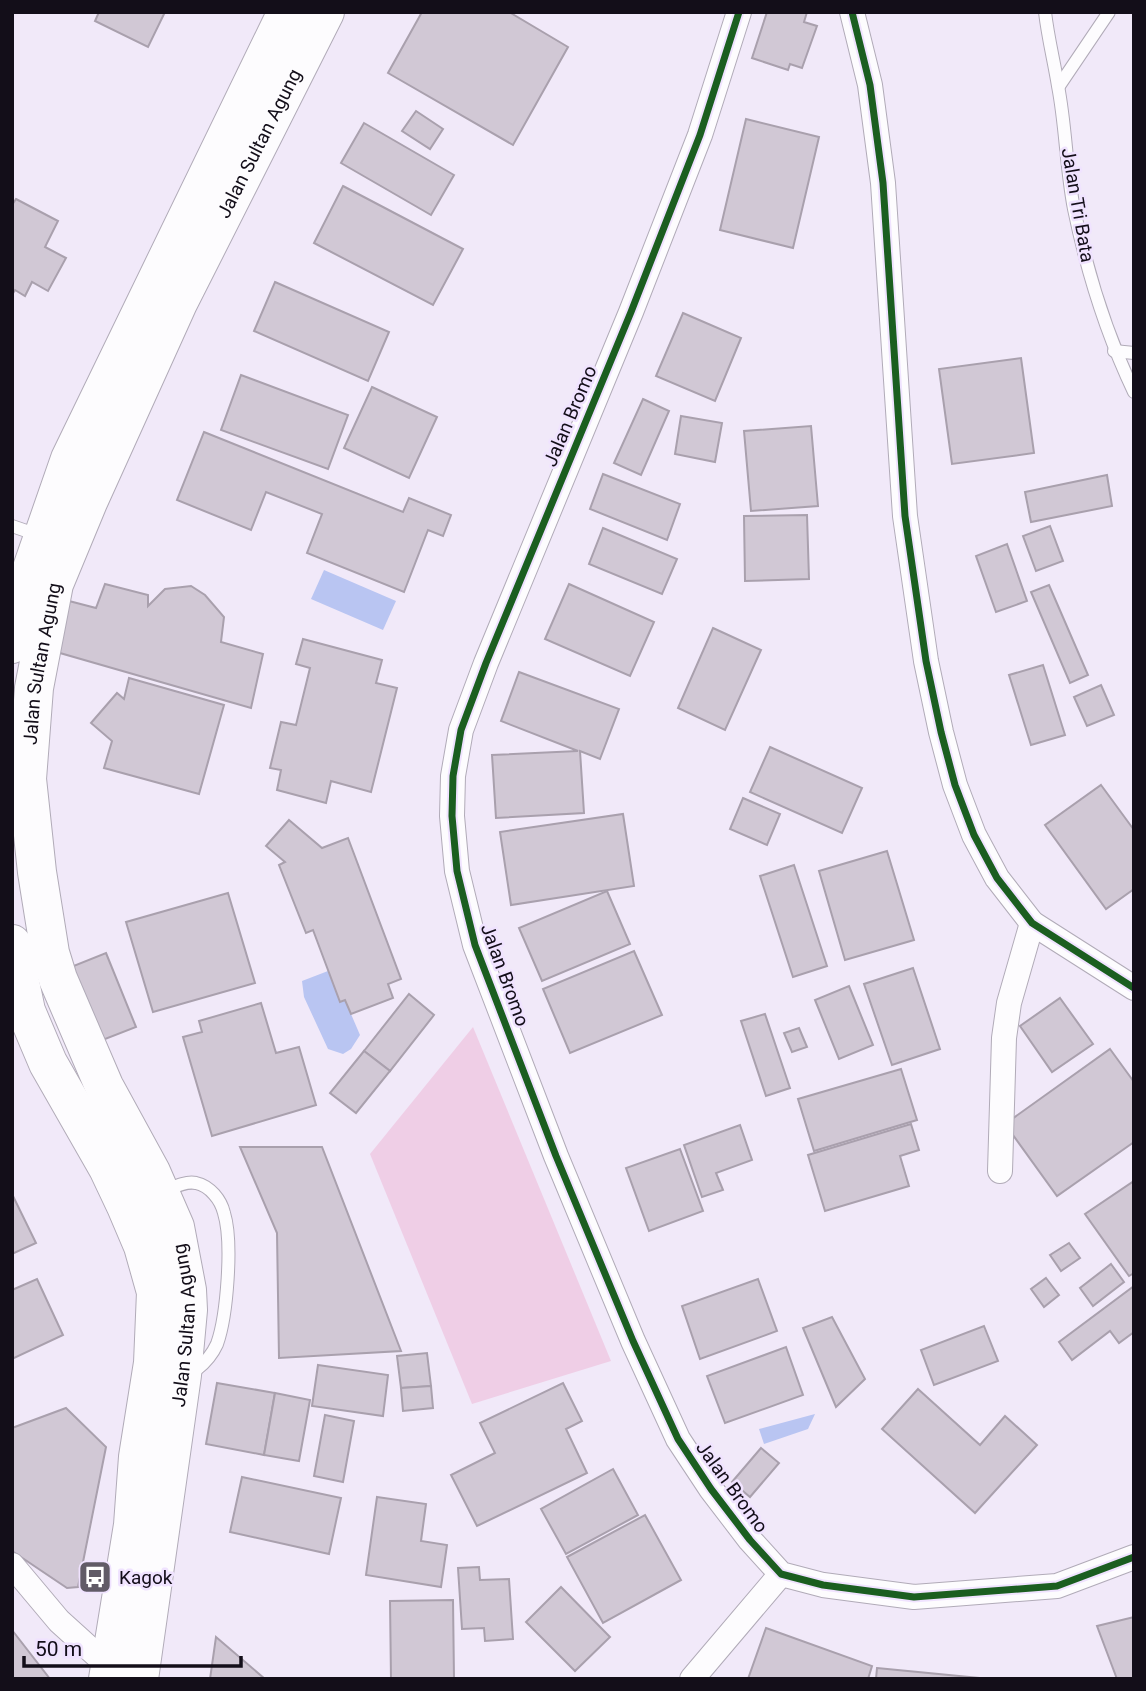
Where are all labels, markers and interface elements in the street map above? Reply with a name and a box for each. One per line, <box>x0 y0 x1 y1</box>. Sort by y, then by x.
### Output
street label: Jalan Sultan Agung <box>211 65 306 222</box>
street label: Jalan Tri Bata <box>1057 146 1099 264</box>
street label: Jalan Bromo <box>538 362 602 470</box>
street label: Jalan Sultan Agung <box>18 581 65 746</box>
street label: Jalan Bromo <box>476 921 534 1029</box>
street label: Jalan Sultan Agung <box>166 1242 200 1408</box>
street label: Jalan Bromo <box>691 1437 773 1537</box>
bus stop icon: Kagok <box>76 1558 114 1596</box>
place label: Kagok <box>119 1566 173 1589</box>
scale bar <box>24 1624 242 1668</box>
text: 50 m <box>35 1637 82 1661</box>

